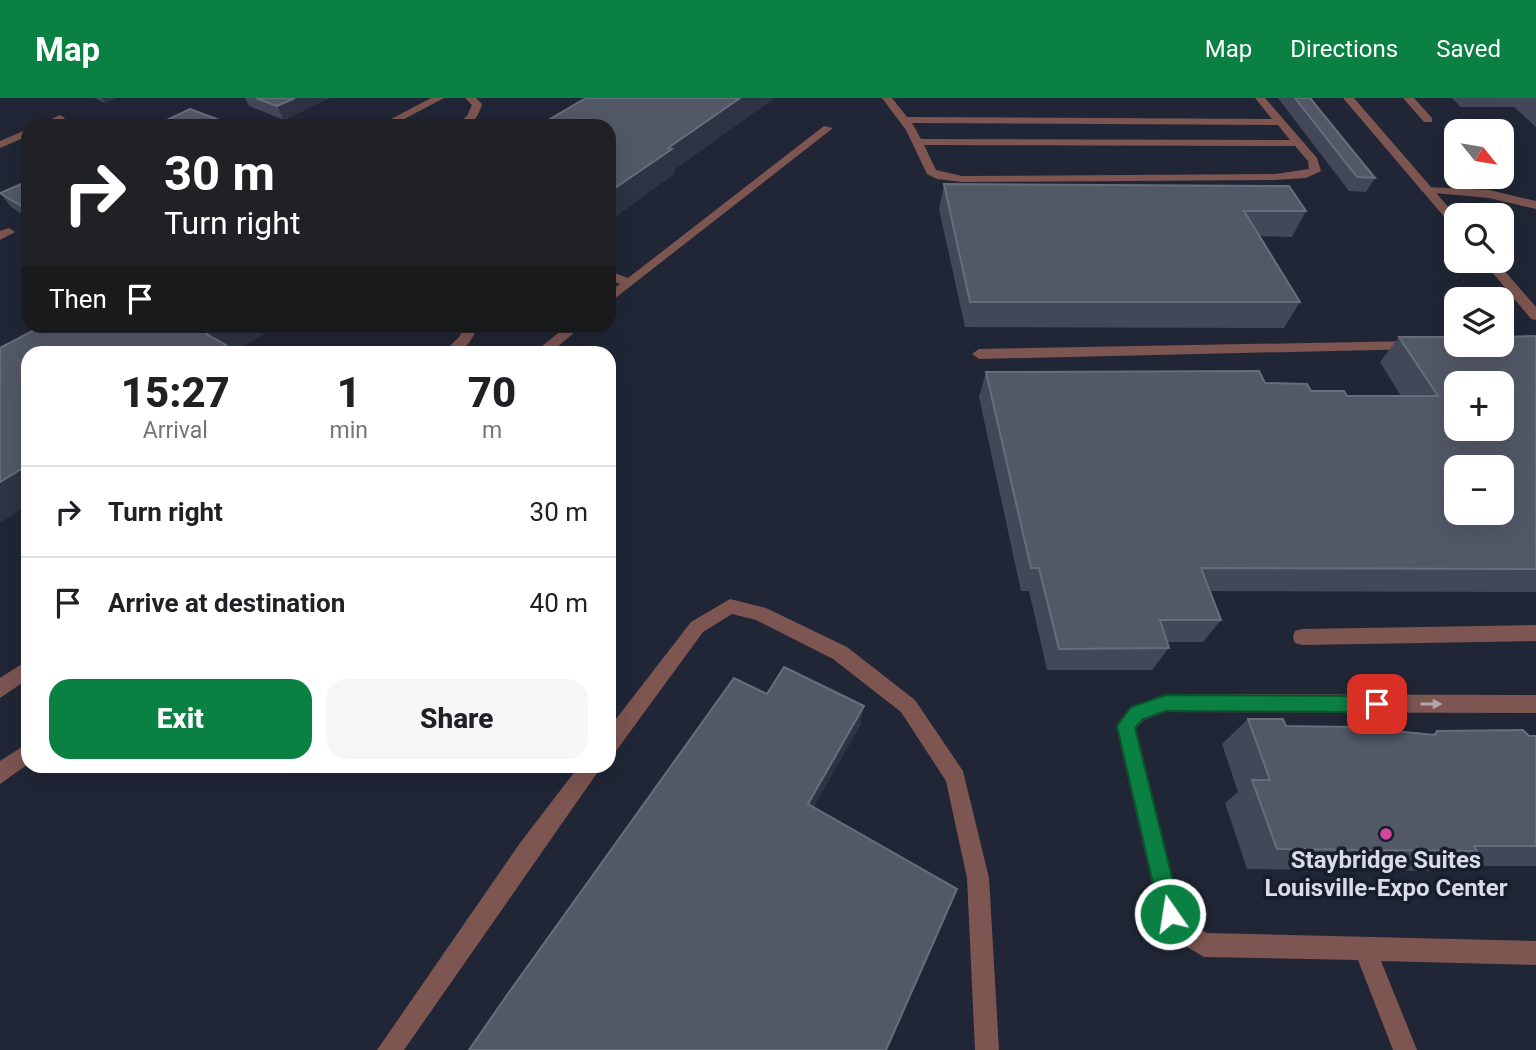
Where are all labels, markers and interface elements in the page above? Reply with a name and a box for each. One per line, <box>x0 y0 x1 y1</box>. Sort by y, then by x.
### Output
text: Map <box>35 30 100 69</box>
text: Map <box>1205 35 1252 63</box>
text: Directions <box>1290 35 1398 63</box>
text: Saved <box>1436 35 1501 63</box>
north arrow <box>1444 119 1514 189</box>
map controls <box>1444 119 1514 525</box>
text: 30 m <box>164 145 275 202</box>
icon: right <box>49 147 140 238</box>
button: search <box>1444 203 1514 273</box>
text: Turn right <box>164 204 300 242</box>
icon: arrive <box>121 280 159 318</box>
text: Then <box>49 284 107 314</box>
button: layers <box>1444 287 1514 357</box>
text: 15:27 <box>121 368 230 417</box>
text: 1 <box>337 368 361 417</box>
text: 70 <box>468 368 516 417</box>
button: + <box>1444 371 1514 441</box>
text: Arrival <box>143 417 208 444</box>
text: min <box>330 417 368 444</box>
text: m <box>482 417 502 444</box>
button: − <box>1444 455 1514 525</box>
icon: right <box>49 493 87 531</box>
text: Turn right <box>108 497 223 527</box>
text: 30 m <box>530 497 588 527</box>
icon: arrive <box>49 584 87 622</box>
text: Arrive at destination <box>108 588 345 618</box>
text: 40 m <box>530 588 588 618</box>
pin <box>1347 674 1407 734</box>
button: Exit <box>49 679 312 759</box>
button: Share <box>326 679 588 759</box>
icon: arrive <box>1358 685 1396 723</box>
one-way arrow <box>1421 698 1443 710</box>
marker: Staybridge Suites Louisville-Expo Center <box>1378 826 1394 842</box>
place label: Staybridge Suites Louisville-Expo Center <box>1265 846 1508 902</box>
position arrow <box>1133 877 1207 951</box>

